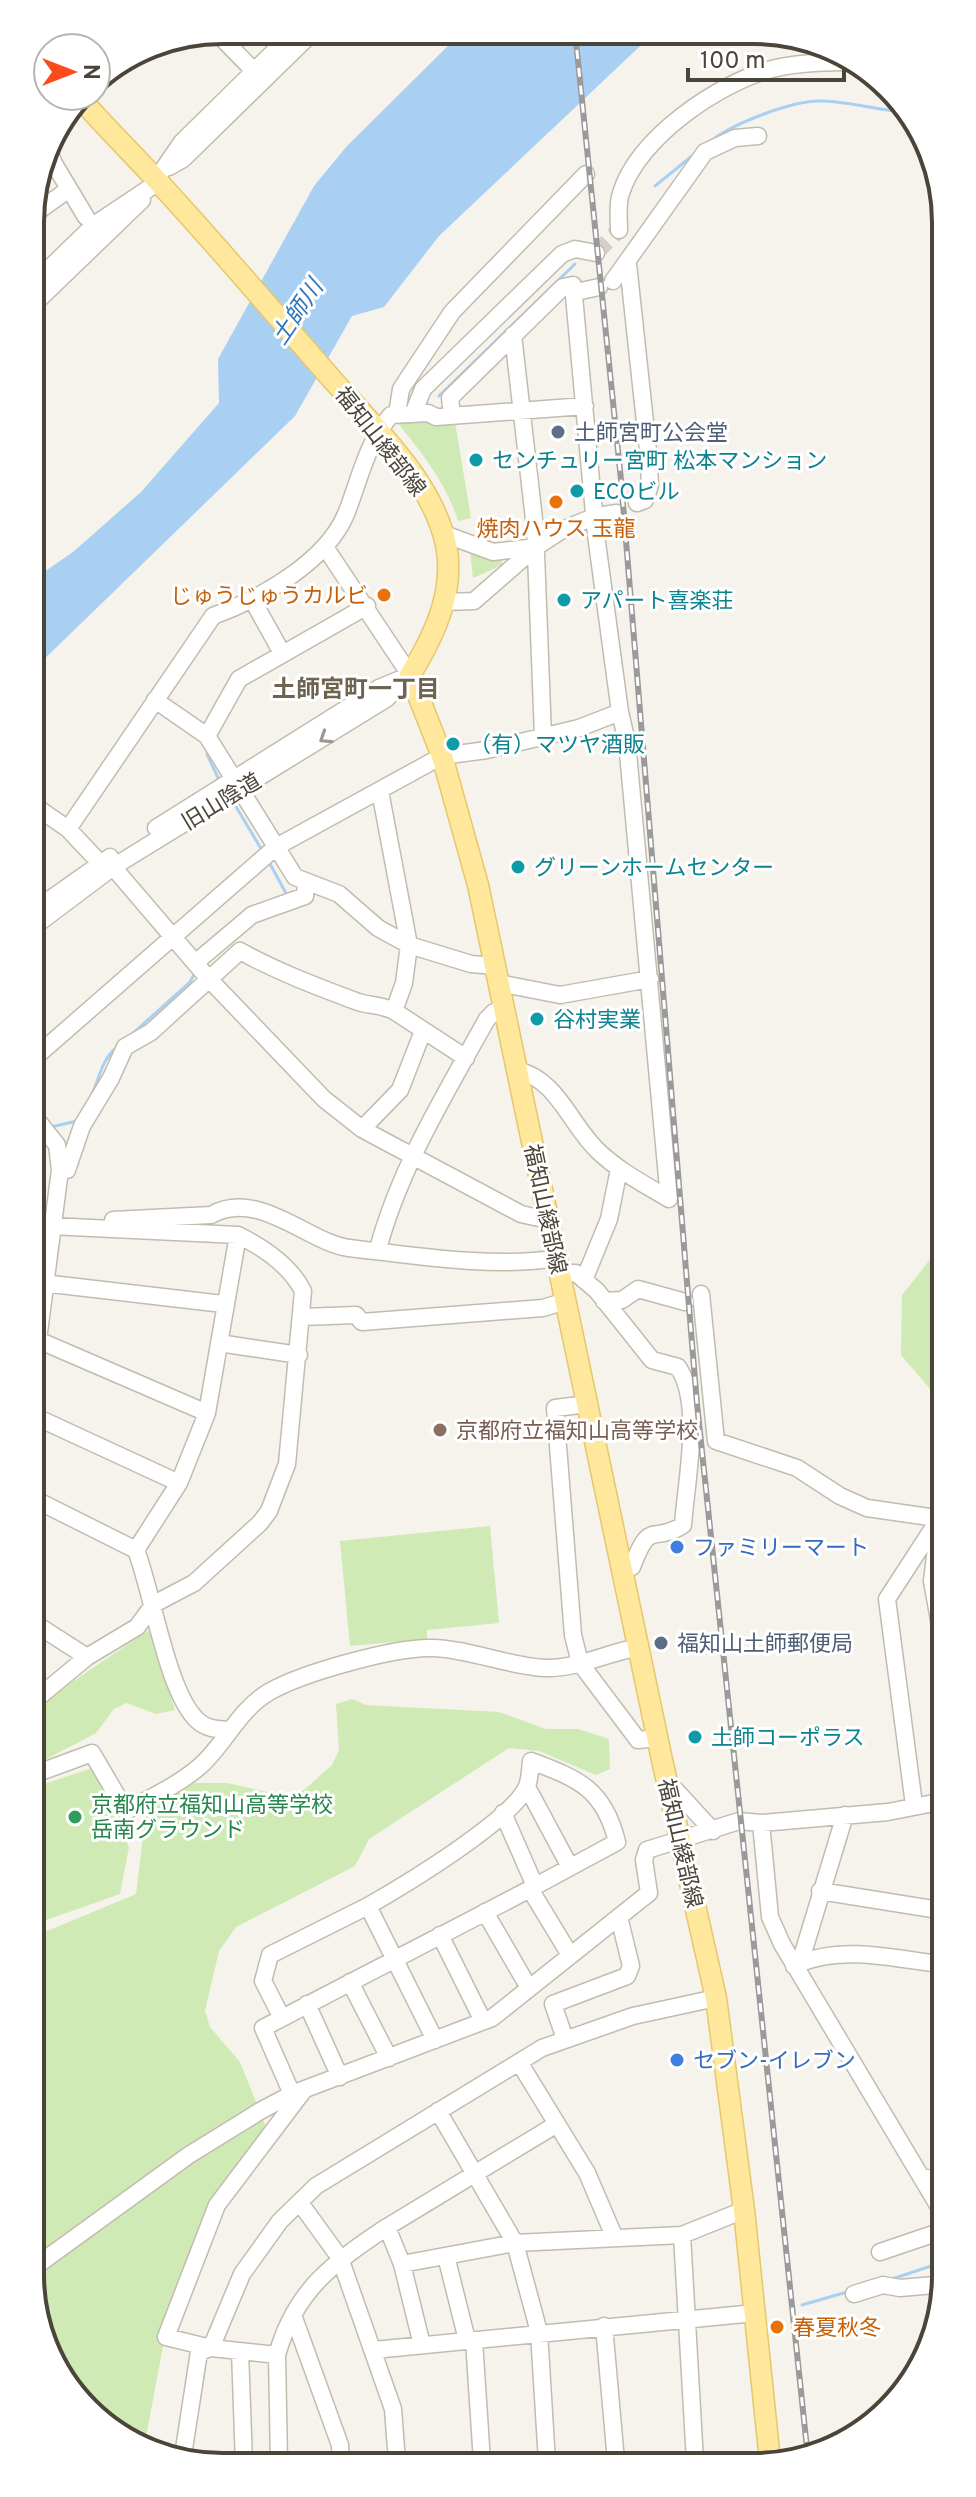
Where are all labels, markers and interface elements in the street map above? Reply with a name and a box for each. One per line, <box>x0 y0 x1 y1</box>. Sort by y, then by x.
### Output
north arrow <box>32 32 112 112</box>
scale bar <box>688 32 844 82</box>
text: 100 m <box>700 47 766 77</box>
text: N <box>76 64 103 80</box>
water label: 土師川 <box>266 272 333 351</box>
street label: 福知山綾部線 <box>328 382 430 503</box>
place label: 土師宮町公会堂 <box>574 421 728 448</box>
marker: 土師宮町公会堂 <box>549 423 567 441</box>
place label: センチュリー宮町 松本マンション <box>492 449 827 476</box>
marker: センチュリー宮町 松本マンション <box>467 451 485 469</box>
place label: ECOビル <box>593 480 679 507</box>
marker: ECOビル <box>568 482 586 500</box>
marker: 焼肉ハウス 玉龍 <box>547 493 565 511</box>
place label: 焼肉ハウス 玉龍 <box>476 517 636 544</box>
place label: じゅうじゅうカルビ <box>170 584 368 611</box>
marker: じゅうじゅうカルビ <box>375 586 393 604</box>
place label: アパート喜楽荘 <box>580 589 734 616</box>
marker: アパート喜楽荘 <box>555 591 573 609</box>
district label: 土師宮町一丁目 <box>272 676 440 706</box>
one-way arrow <box>319 729 334 744</box>
place label: （有）マツヤ酒販 <box>469 733 645 760</box>
marker: （有）マツヤ酒販 <box>444 735 462 753</box>
street label: 旧山陰道 <box>178 769 267 837</box>
place label: グリーンホームセンター <box>534 856 774 883</box>
marker: グリーンホームセンター <box>509 858 527 876</box>
place label: 谷村実業 <box>553 1008 641 1035</box>
marker: 谷村実業 <box>528 1010 546 1028</box>
street label: 福知山綾部線 <box>517 1142 570 1277</box>
place label: 京都府立福知山高等学校 <box>456 1419 698 1446</box>
marker: 京都府立福知山高等学校 <box>431 1421 449 1439</box>
place label: ファミリーマート <box>693 1536 869 1563</box>
marker: ファミリーマート <box>668 1538 686 1556</box>
place label: 福知山土師郵便局 <box>677 1632 853 1659</box>
marker: 福知山土師郵便局 <box>652 1634 670 1652</box>
place label: 土師コーポラス <box>711 1726 865 1753</box>
marker: 土師コーポラス <box>686 1728 704 1746</box>
street label: 福知山綾部線 <box>651 1776 707 1911</box>
place label: 京都府立福知山高等学校 岳南グラウンド <box>91 1793 333 1845</box>
marker: 京都府立福知山高等学校 岳南グラウンド <box>66 1808 84 1826</box>
place label: セブン-イレブン <box>693 2049 856 2076</box>
marker: セブン-イレブン <box>668 2051 686 2069</box>
place label: 春夏秋冬 <box>793 2316 881 2343</box>
marker: 春夏秋冬 <box>768 2318 786 2336</box>

